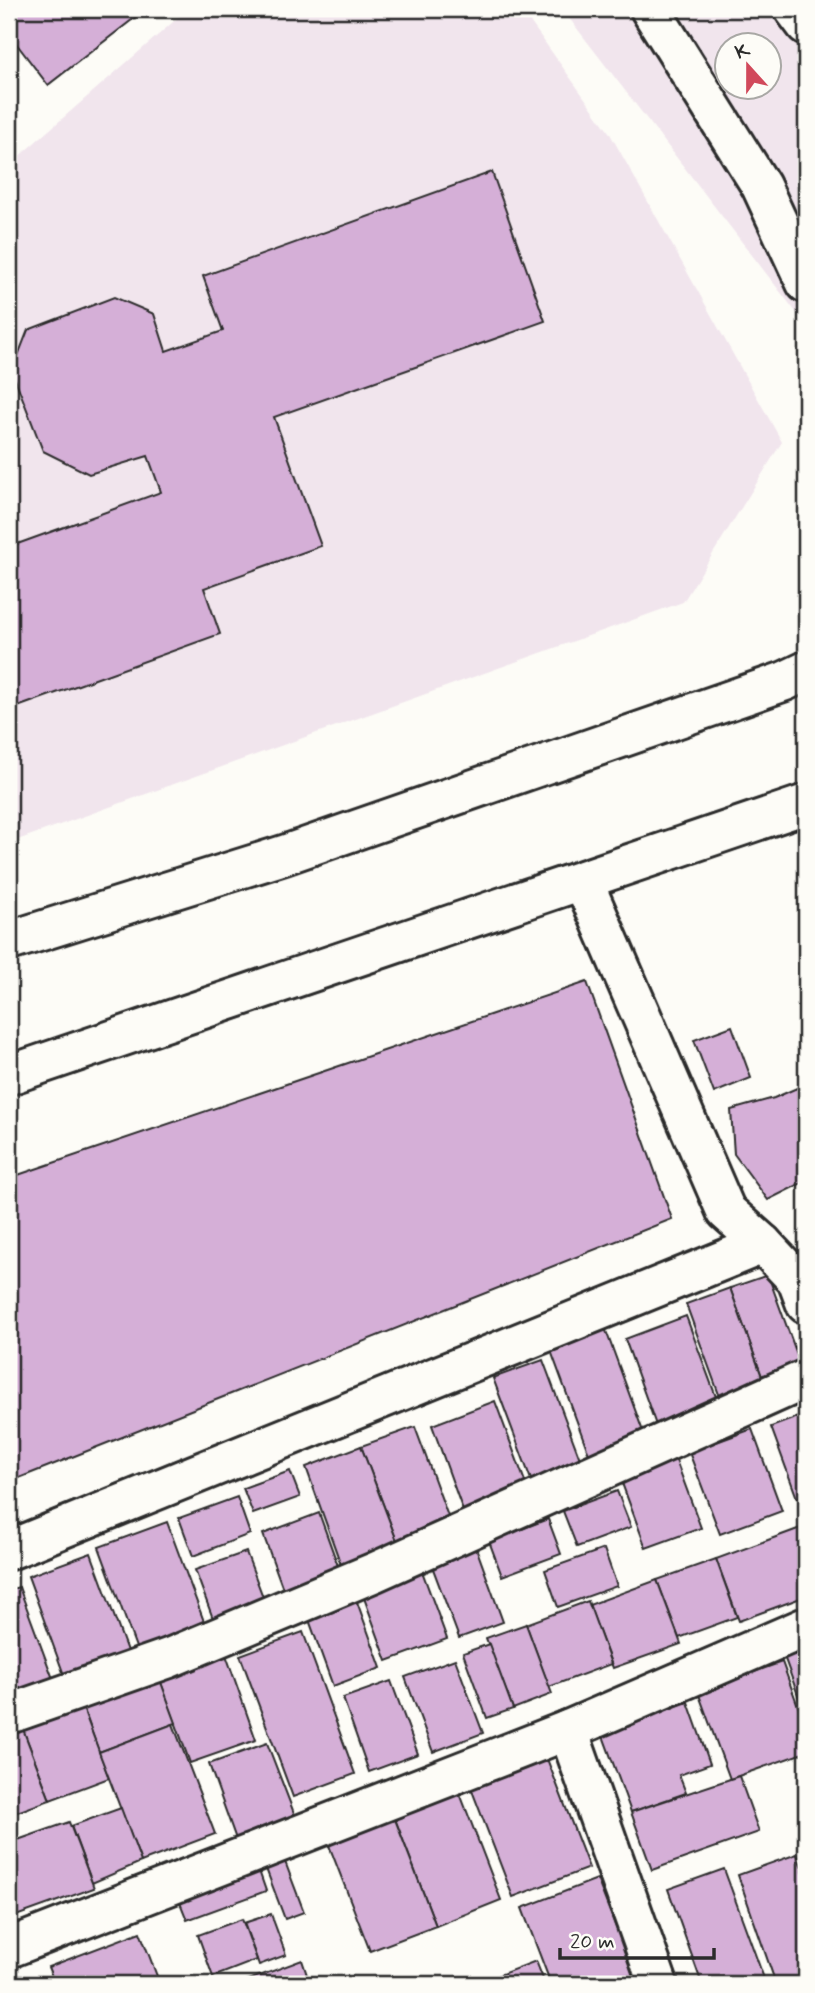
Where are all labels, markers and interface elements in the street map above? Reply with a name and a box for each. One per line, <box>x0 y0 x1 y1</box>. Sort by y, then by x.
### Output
north arrow <box>714 32 784 102</box>
text: K <box>732 37 754 66</box>
scale bar <box>560 1916 714 1960</box>
text: 20 m <box>570 1928 615 1956</box>

